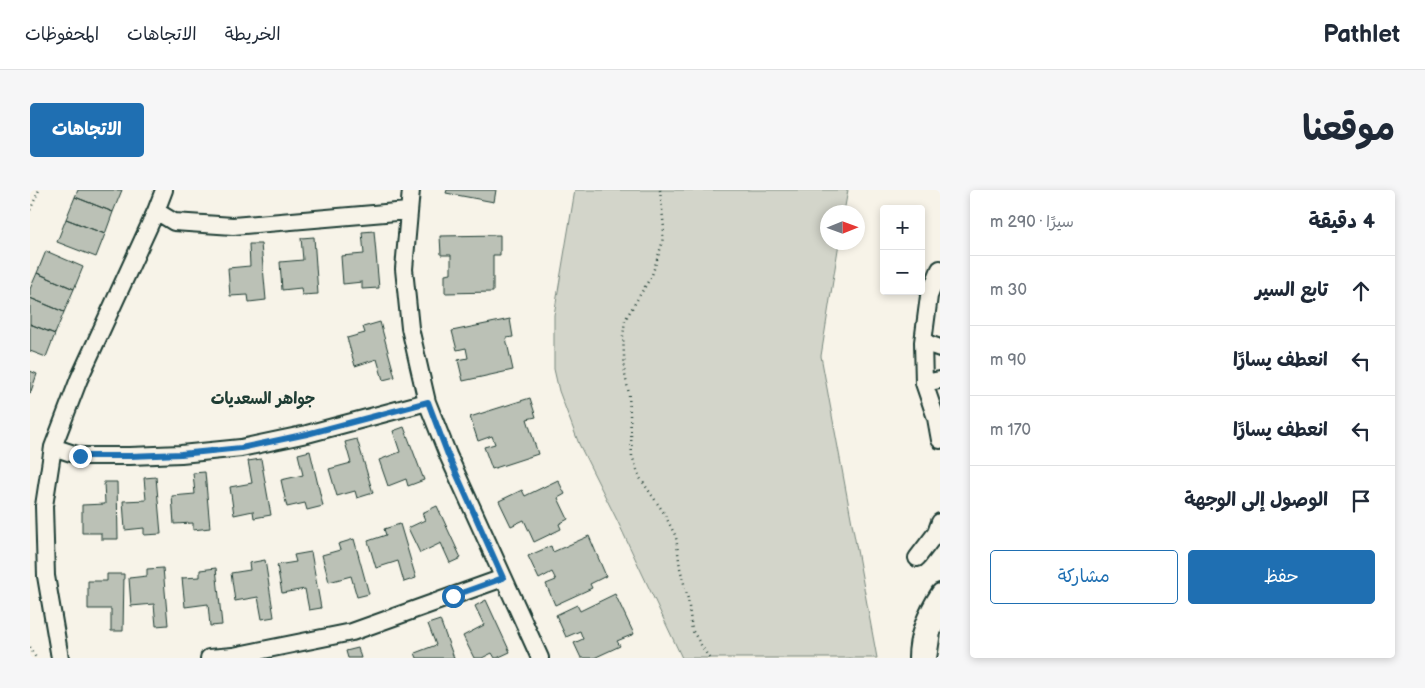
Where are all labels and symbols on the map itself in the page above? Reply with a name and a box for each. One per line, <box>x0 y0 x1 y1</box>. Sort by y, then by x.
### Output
north arrow <box>820 205 865 250</box>
district label: جواهر السعديات <box>211 390 315 410</box>
route end <box>69 445 92 468</box>
route start <box>442 585 465 608</box>

